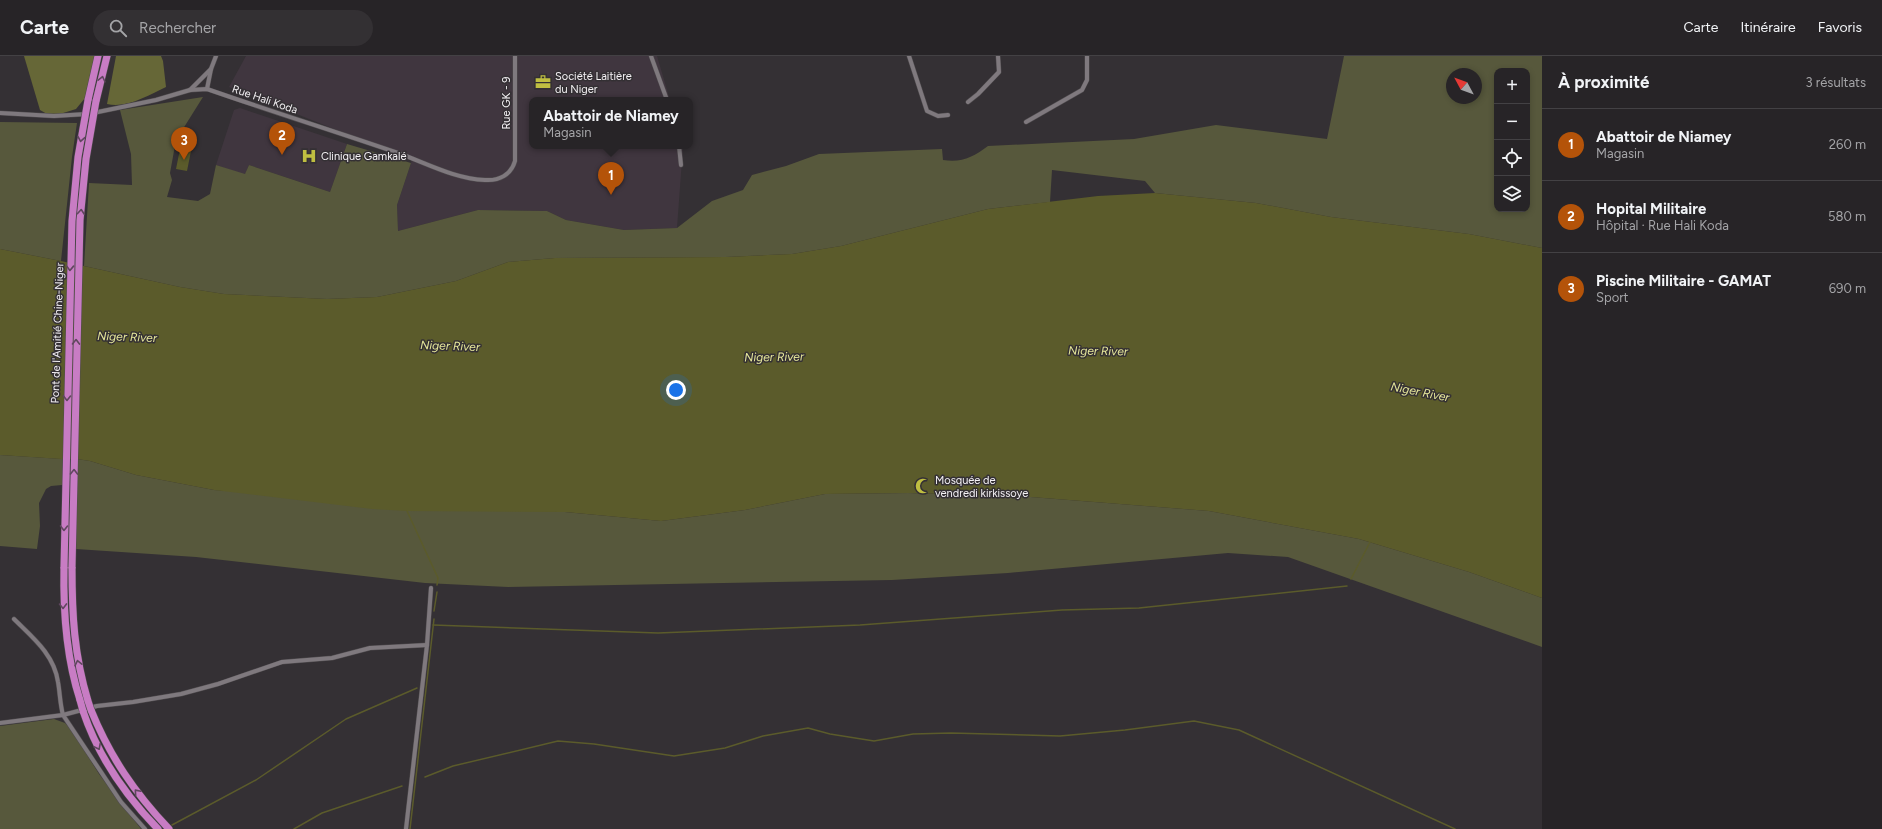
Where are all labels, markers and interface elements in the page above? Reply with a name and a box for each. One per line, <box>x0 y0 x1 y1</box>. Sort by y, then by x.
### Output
search box <box>93 10 373 46</box>
text: Carte <box>20 16 69 39</box>
icon: search <box>107 17 129 39</box>
text: Rechercher <box>139 19 216 37</box>
text: Carte <box>1684 19 1718 36</box>
text: Itinéraire <box>1740 19 1796 36</box>
text: Favoris <box>1818 19 1862 36</box>
north arrow <box>1446 68 1482 104</box>
map controls <box>1494 68 1530 212</box>
button: + <box>1494 68 1530 104</box>
place label: Société Laitière du Niger <box>555 70 632 96</box>
text: À proximité <box>1558 72 1649 92</box>
office icon: Société Laitière du Niger <box>534 73 552 91</box>
one-way arrow <box>97 75 105 82</box>
text: 3 résultats <box>1806 75 1866 90</box>
street label: Rue GK - 9 <box>500 76 513 130</box>
street label: Rue Hali Koda <box>230 82 299 117</box>
popup <box>529 97 693 149</box>
button: − <box>1494 104 1530 140</box>
text: Abattoir de Niamey <box>543 107 679 125</box>
pin: 2 <box>269 122 295 155</box>
text: Magasin <box>543 125 591 140</box>
pin: 3 <box>171 127 197 160</box>
text: Abattoir de Niamey <box>1596 128 1732 146</box>
one-way arrow <box>77 136 86 142</box>
text: 1 <box>1568 137 1574 152</box>
text: 260 m <box>1829 137 1866 152</box>
button: locate <box>1494 140 1530 176</box>
text: Magasin <box>1596 146 1644 161</box>
hospital icon: Clinique Gamkalé <box>300 147 318 165</box>
place label: Clinique Gamkalé <box>321 150 406 163</box>
pin: 1 <box>598 162 624 195</box>
button: layers <box>1494 176 1530 212</box>
text: Hopital Militaire <box>1596 200 1706 218</box>
one-way arrow <box>76 209 85 215</box>
text: 2 <box>1567 209 1575 224</box>
text: 580 m <box>1828 209 1866 224</box>
text: Hôpital · Rue Hali Koda <box>1596 218 1729 233</box>
street label: Pont de l'Amitié Chine-Niger <box>49 262 66 404</box>
one-way arrow <box>66 265 74 271</box>
text: Piscine Militaire - GAMAT <box>1596 272 1771 290</box>
text: 3 <box>1567 281 1575 296</box>
text: 690 m <box>1829 281 1866 296</box>
text: Sport <box>1596 290 1629 305</box>
water label: Niger River <box>97 329 158 345</box>
water label: Niger River <box>420 338 481 354</box>
one-way arrow <box>72 339 80 345</box>
water label: Niger River <box>1068 343 1129 359</box>
water label: Niger River <box>744 349 805 365</box>
water label: Niger River <box>1389 379 1452 405</box>
your location <box>666 380 686 400</box>
one-way arrow <box>63 395 71 401</box>
one-way arrow <box>69 469 78 475</box>
place label: Mosquée de vendredi kirkissoye <box>935 474 1028 500</box>
mosque icon: Mosquée de vendredi kirkissoye <box>914 477 932 495</box>
one-way arrow <box>60 525 68 531</box>
one-way arrow <box>59 603 68 609</box>
one-way arrow <box>75 660 83 666</box>
one-way arrow <box>93 742 101 750</box>
one-way arrow <box>135 790 142 797</box>

